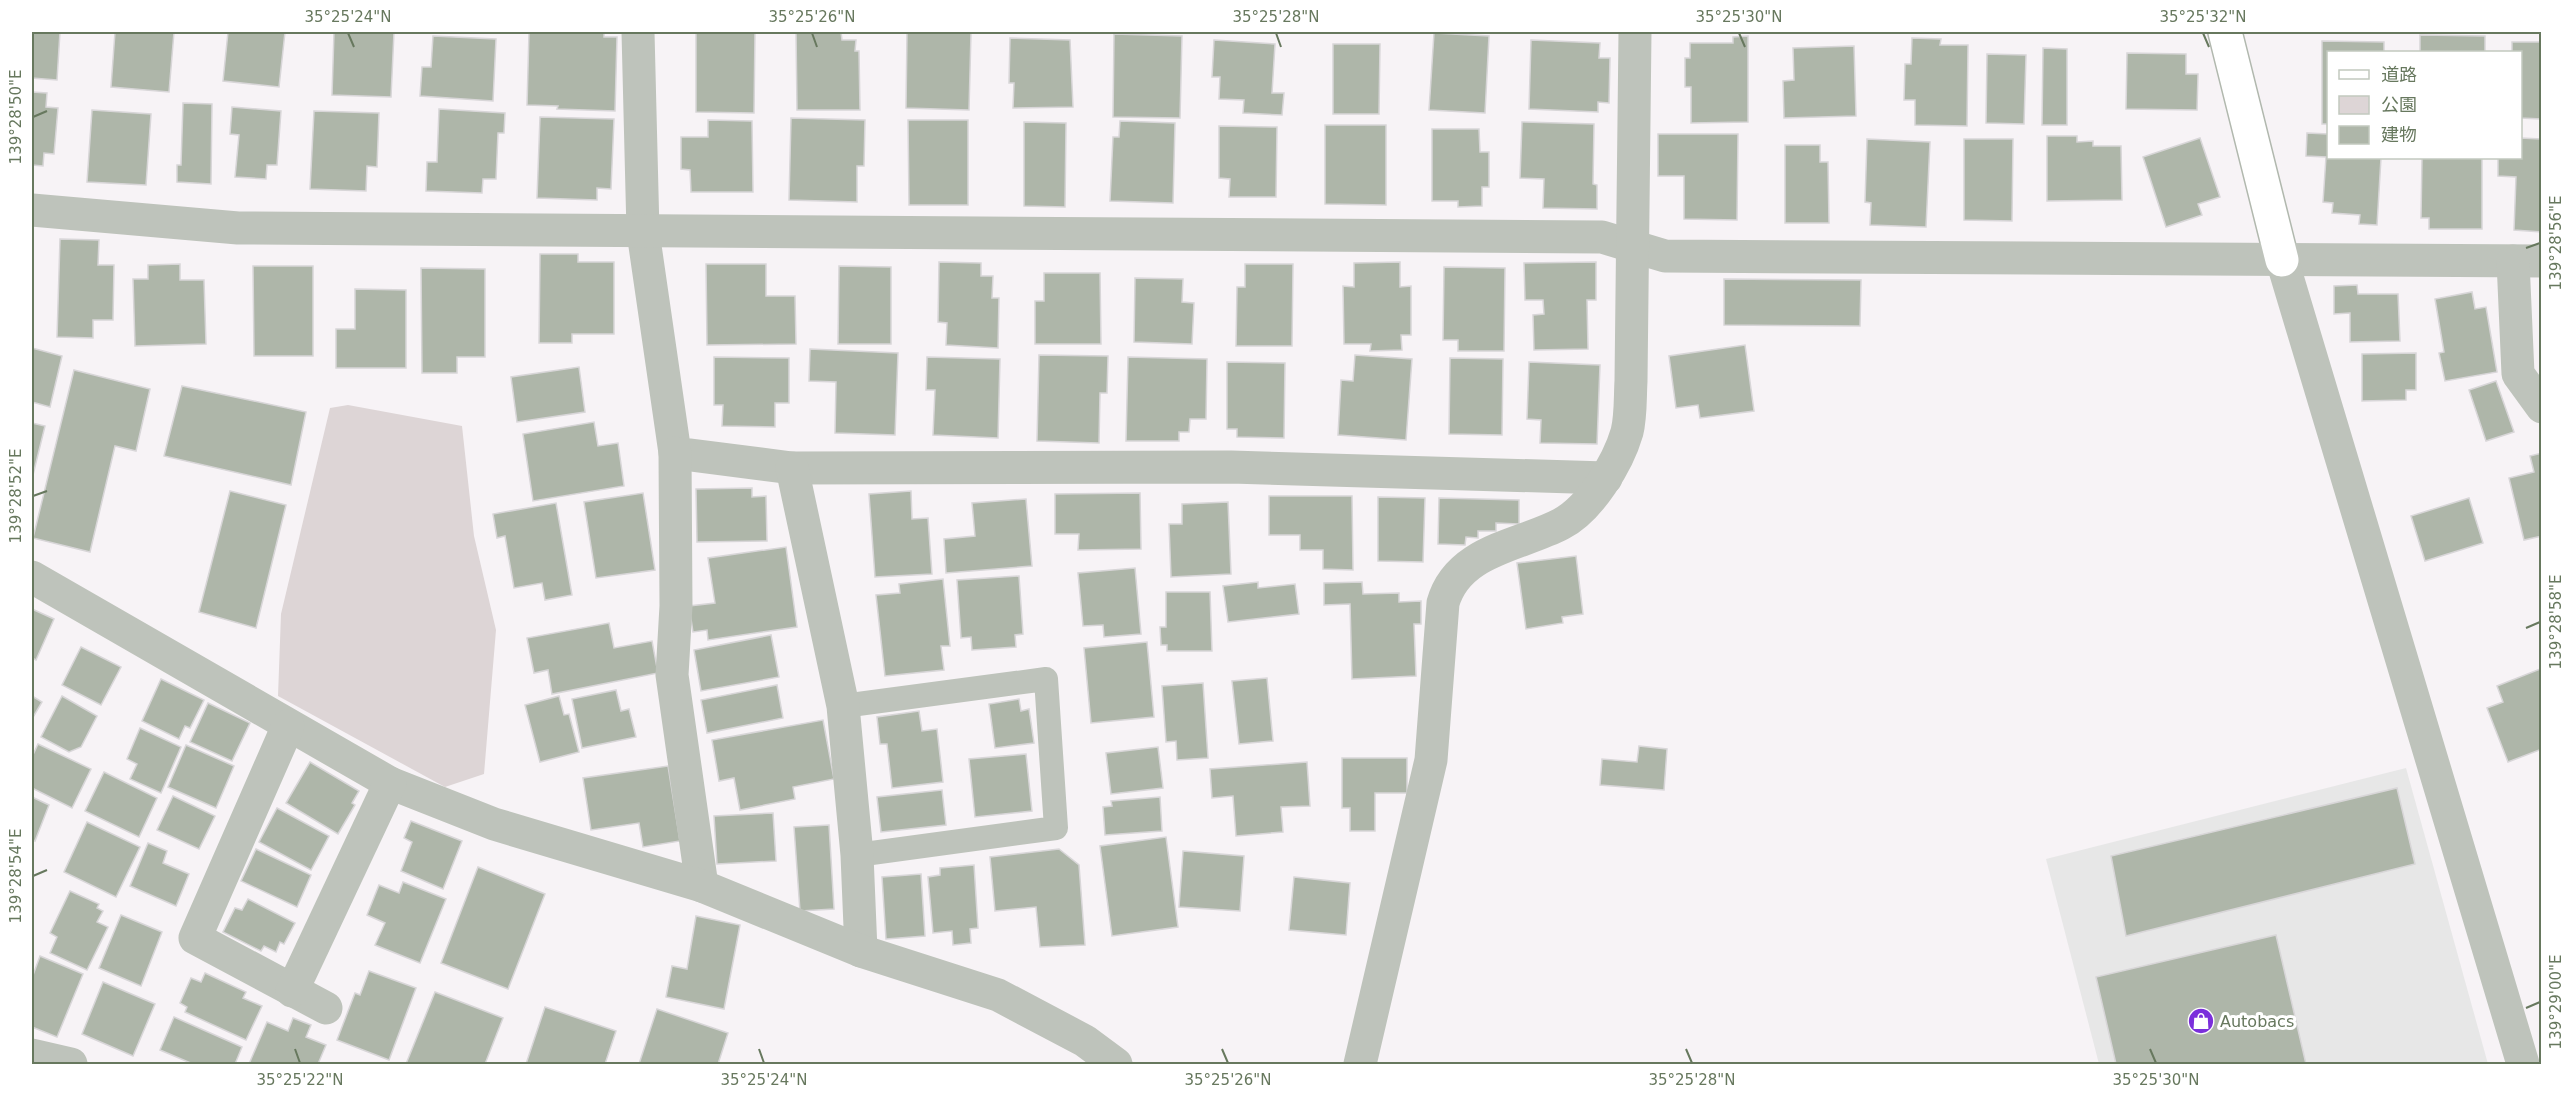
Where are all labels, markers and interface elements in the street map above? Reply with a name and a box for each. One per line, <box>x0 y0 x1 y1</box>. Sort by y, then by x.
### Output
text: 35°25'24"N <box>304 8 392 26</box>
text: 35°25'26"N <box>768 8 856 26</box>
text: 35°25'28"N <box>1232 8 1320 26</box>
text: 35°25'30"N <box>1695 8 1783 26</box>
text: 35°25'32"N <box>2159 8 2247 26</box>
legend <box>2327 51 2522 159</box>
text: 道路 <box>2381 64 2417 85</box>
text: 139°28'50"E <box>7 70 25 164</box>
text: 公園 <box>2381 94 2417 115</box>
text: 建物 <box>2381 124 2417 145</box>
text: 139°28'56"E <box>2547 196 2565 290</box>
text: 139°28'52"E <box>7 449 25 543</box>
text: 139°28'58"E <box>2547 575 2565 669</box>
text: 139°28'54"E <box>7 829 25 923</box>
text: 139°29'00"E <box>2547 955 2565 1049</box>
shop icon: Autobacs <box>2186 1006 2216 1036</box>
place label: Autobacs <box>2220 1012 2294 1031</box>
text: 35°25'22"N <box>256 1071 344 1089</box>
text: 35°25'24"N <box>720 1071 808 1089</box>
text: 35°25'26"N <box>1184 1071 1272 1089</box>
text: 35°25'28"N <box>1648 1071 1736 1089</box>
text: 35°25'30"N <box>2112 1071 2200 1089</box>

